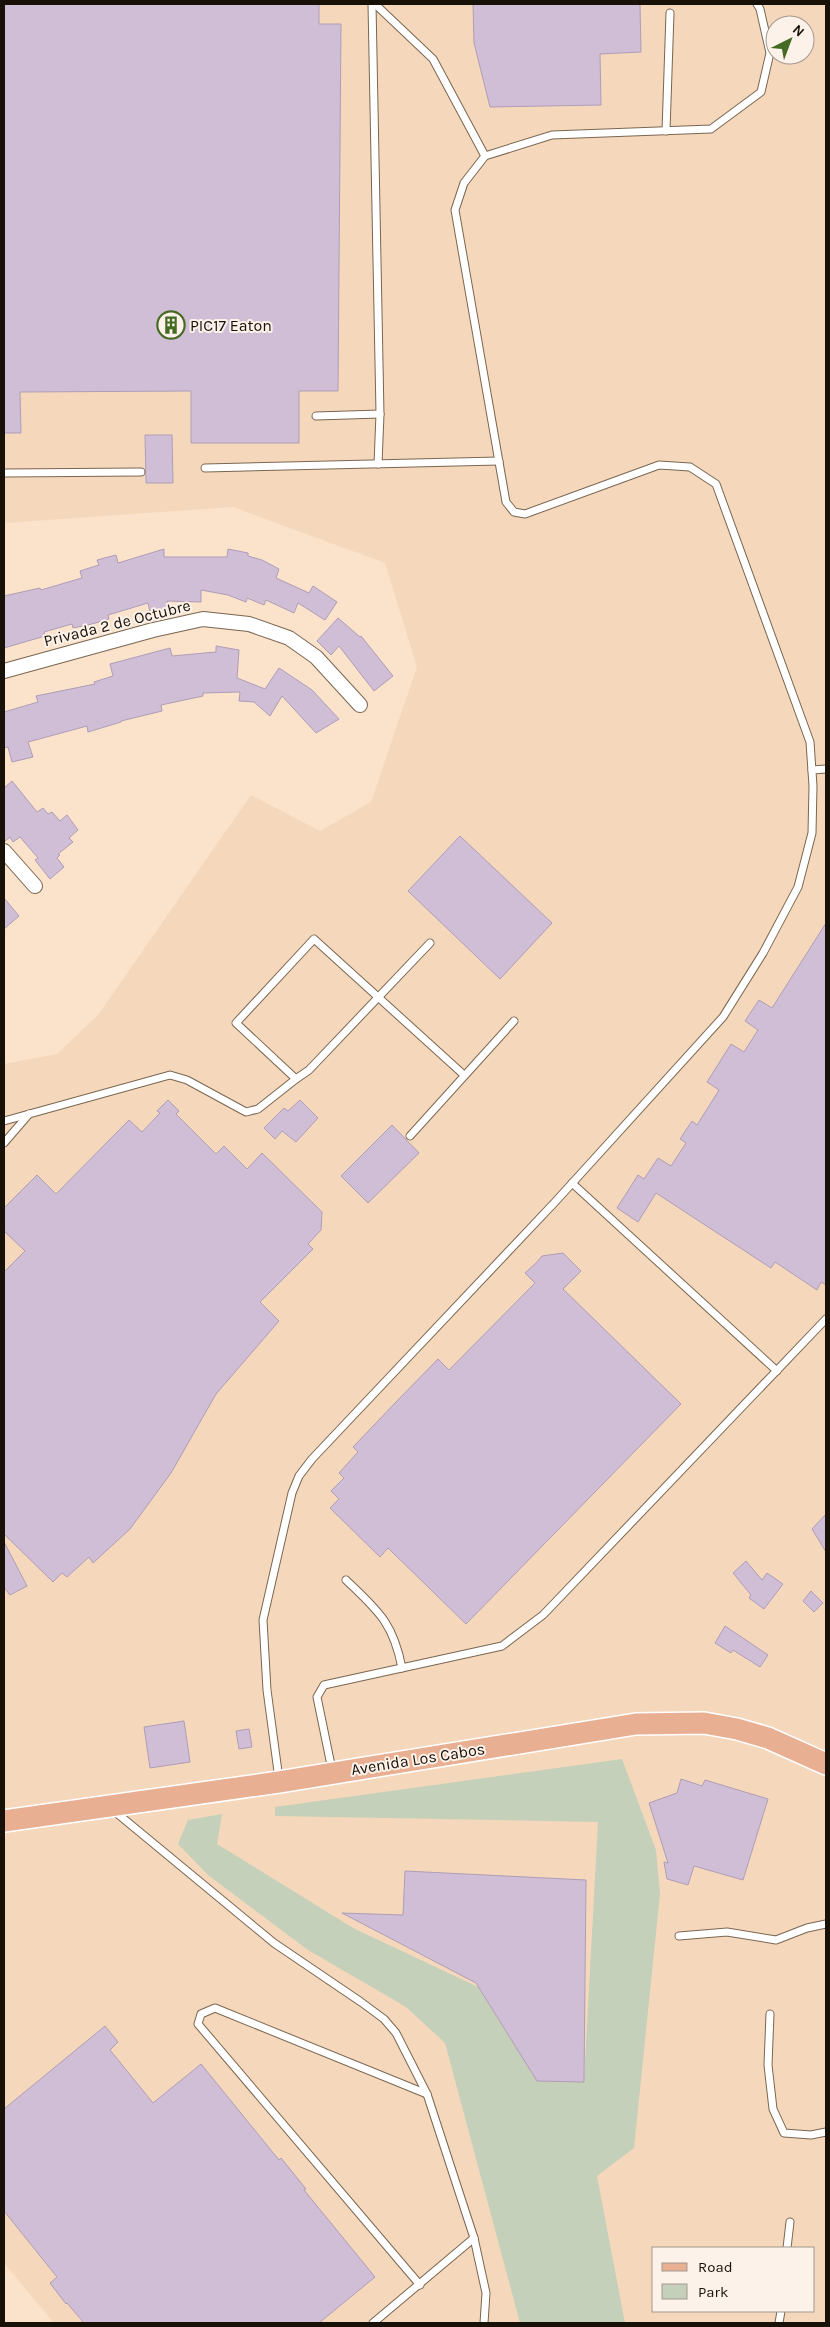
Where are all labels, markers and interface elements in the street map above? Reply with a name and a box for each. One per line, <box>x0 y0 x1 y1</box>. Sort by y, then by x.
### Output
north arrow <box>765 15 815 65</box>
text: N <box>789 21 808 40</box>
building icon: PIC17 Eaton <box>156 310 186 340</box>
place label: PIC17 Eaton <box>190 316 272 335</box>
street label: Privada 2 de Octubre <box>42 596 192 650</box>
street label: Avenida Los Cabos <box>350 1739 486 1779</box>
legend <box>652 2247 815 2312</box>
text: Road <box>698 2258 733 2276</box>
text: Park <box>698 2283 728 2301</box>

